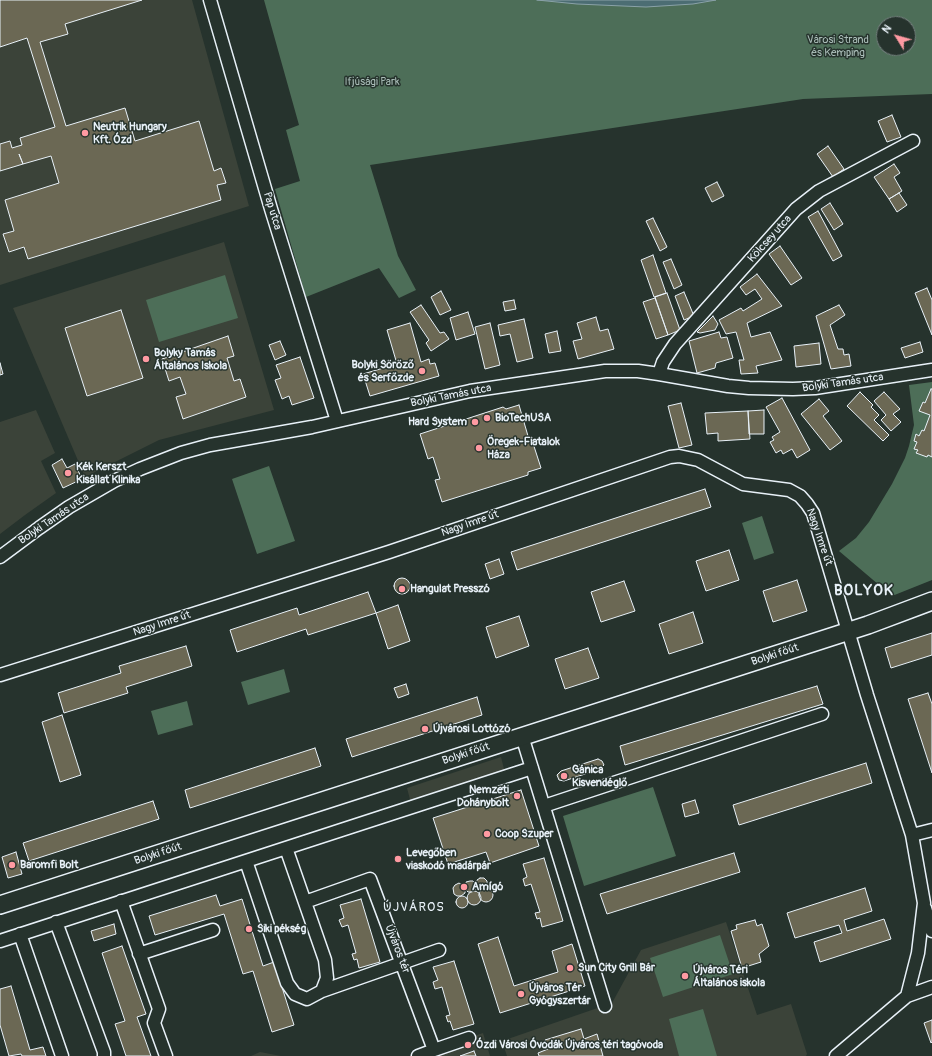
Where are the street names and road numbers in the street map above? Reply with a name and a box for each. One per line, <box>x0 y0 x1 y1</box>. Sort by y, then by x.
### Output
street label: Pap utca <box>260 190 284 232</box>
street label: Kölcsey utca <box>745 213 795 265</box>
street label: Bolyki Tamás utca <box>802 371 884 395</box>
street label: Bolyki Tamás utca <box>410 382 492 410</box>
street label: Bolyki Tamás utca <box>16 491 92 547</box>
street label: Nagy Imre út <box>803 507 835 567</box>
street label: Nagy Imre út <box>440 508 500 540</box>
street label: Nagy Imre út <box>132 609 192 639</box>
street label: Bolyki főút <box>750 641 800 669</box>
street label: Bolyki főút <box>441 740 491 768</box>
street label: Bolyki főút <box>133 840 183 868</box>
street label: Újváros tér <box>382 923 412 975</box>

